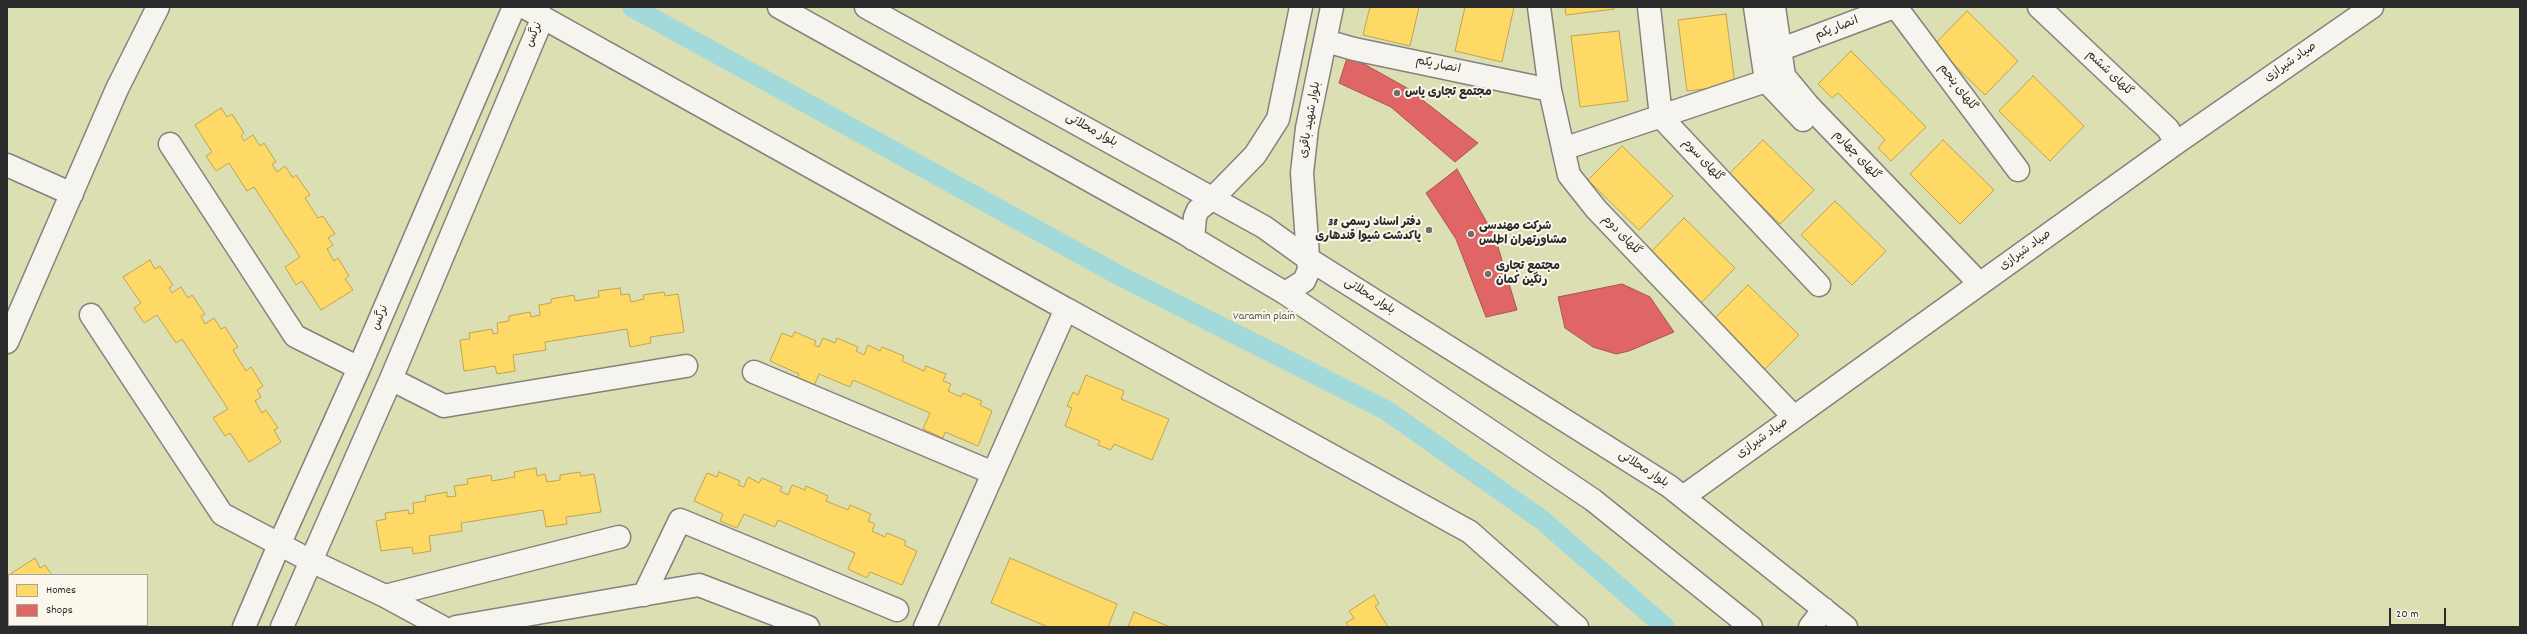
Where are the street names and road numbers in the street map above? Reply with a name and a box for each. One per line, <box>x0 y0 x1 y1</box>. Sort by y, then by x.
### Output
street label: انصار یکم <box>1813 14 1861 44</box>
street label: نرگس <box>523 20 547 50</box>
street label: صیاد شیرازی <box>2262 40 2320 86</box>
street label: گلهای ششم <box>2083 48 2135 100</box>
street label: انصار یکم <box>1414 54 1462 78</box>
street label: گلهای پنجم <box>1935 62 1979 114</box>
street label: بلوار شهید باقری <box>1297 81 1325 159</box>
street label: بلوار محلاتی <box>1063 111 1119 151</box>
street label: گلهای چهارم <box>1829 128 1883 184</box>
street label: گلهای سوم <box>1678 136 1726 186</box>
street label: گلهای دوم <box>1598 213 1644 259</box>
street label: صیاد شیرازی <box>1997 227 2055 275</box>
street label: بلوار محلاتی <box>1341 276 1397 318</box>
street label: نرگس <box>369 303 393 333</box>
street label: صیاد شیرازی <box>1734 415 1792 463</box>
street label: بلوار محلاتی <box>1615 448 1671 492</box>

